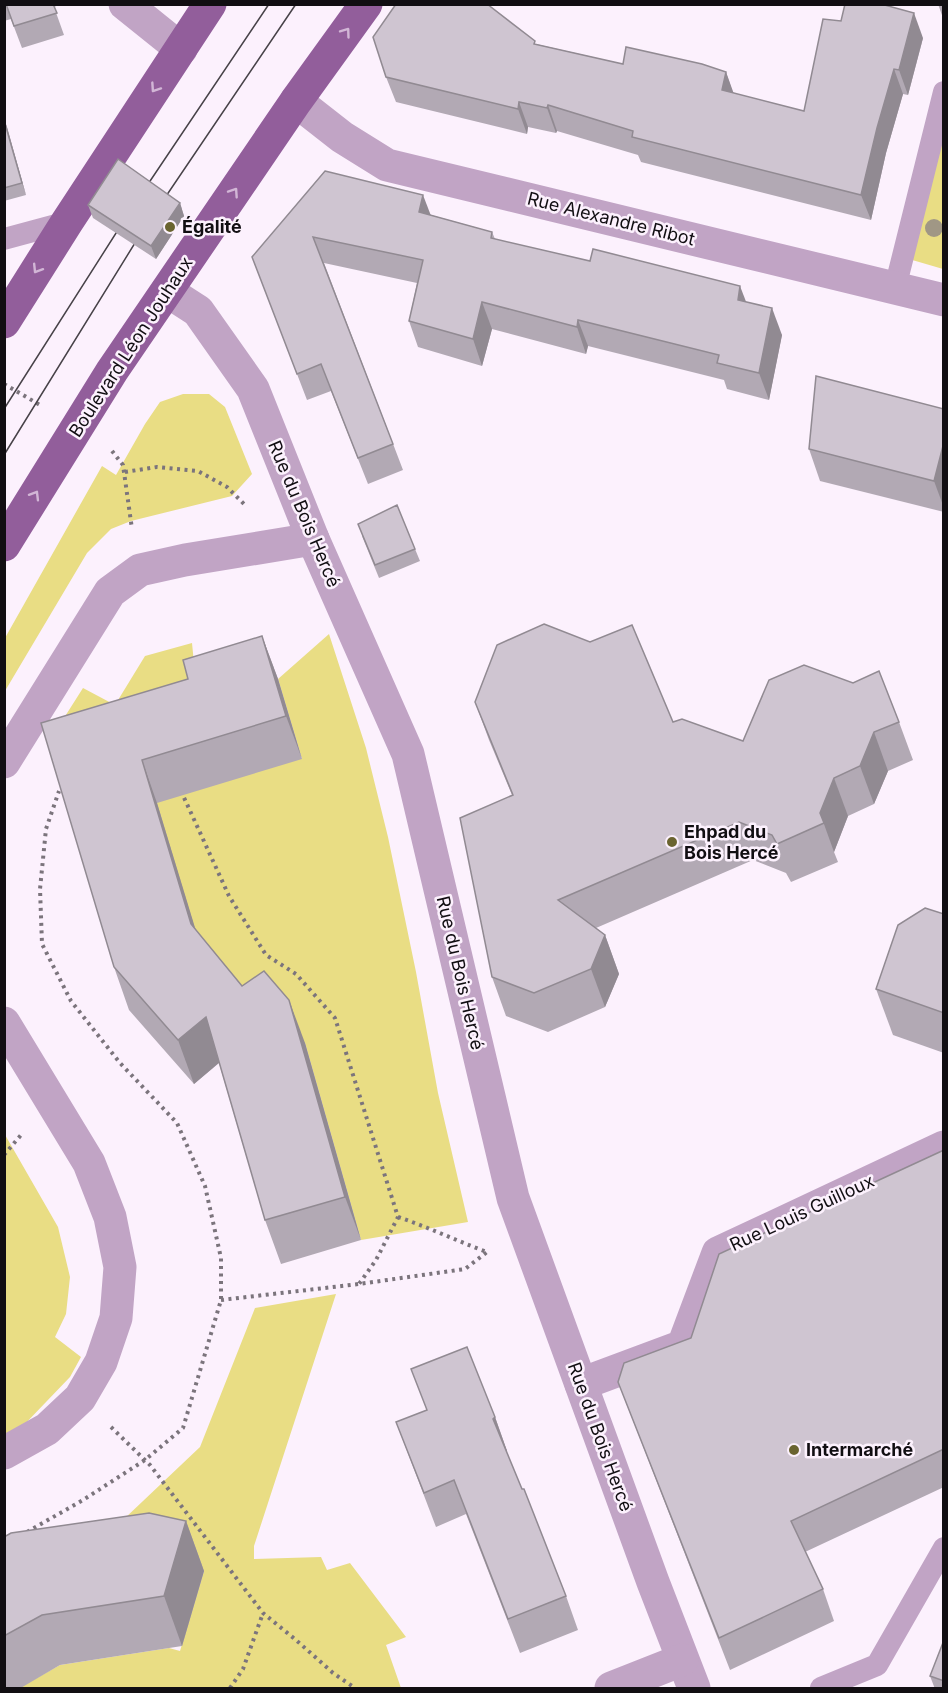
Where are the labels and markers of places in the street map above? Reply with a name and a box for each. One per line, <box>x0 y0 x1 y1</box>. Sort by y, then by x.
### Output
place label: Égalité <box>182 216 242 237</box>
marker: Égalité <box>163 220 177 234</box>
place label: Ehpad du Bois Hercé <box>684 821 779 863</box>
marker: Ehpad du Bois Hercé <box>665 835 679 849</box>
place label: Intermarché <box>806 1439 913 1460</box>
marker: Intermarché <box>787 1443 801 1457</box>

